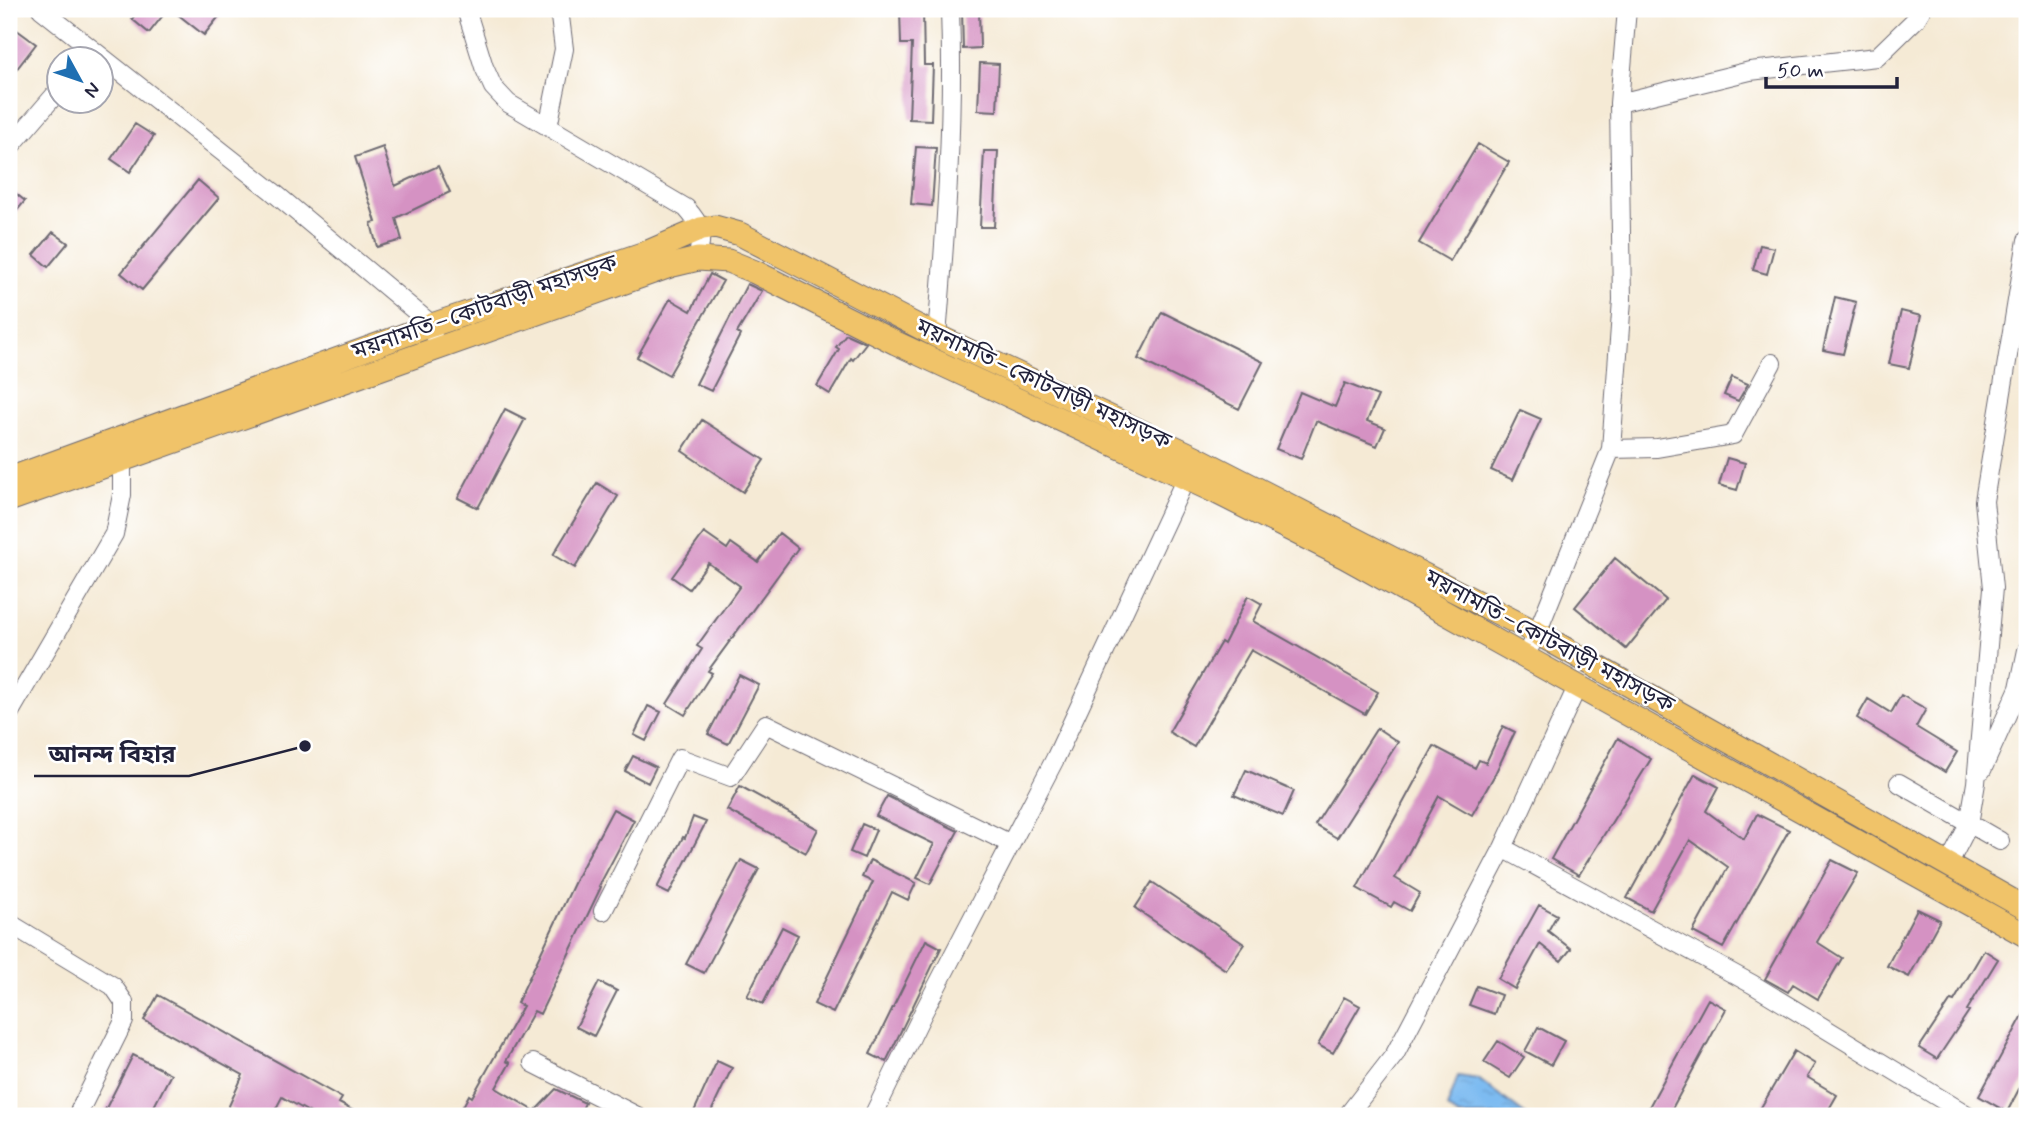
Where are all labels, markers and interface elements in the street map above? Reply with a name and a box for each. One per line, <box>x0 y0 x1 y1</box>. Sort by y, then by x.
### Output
north arrow <box>46 46 116 116</box>
scale bar <box>1766 46 1898 90</box>
text: 50 m <box>1777 57 1824 85</box>
text: N <box>78 77 106 103</box>
street label: ময়নামতি–কোটবাড়ী মহাসড়ক <box>348 248 622 368</box>
street label: ময়নামতি–কোটবাড়ী মহাসড়ক <box>910 312 1176 458</box>
street label: ময়নামতি–কোটবাড়ী মহাসড়ক <box>1418 563 1679 721</box>
callout: আনন্দ বিহার <box>34 731 189 776</box>
text: আনন্দ বিহার <box>47 740 176 771</box>

